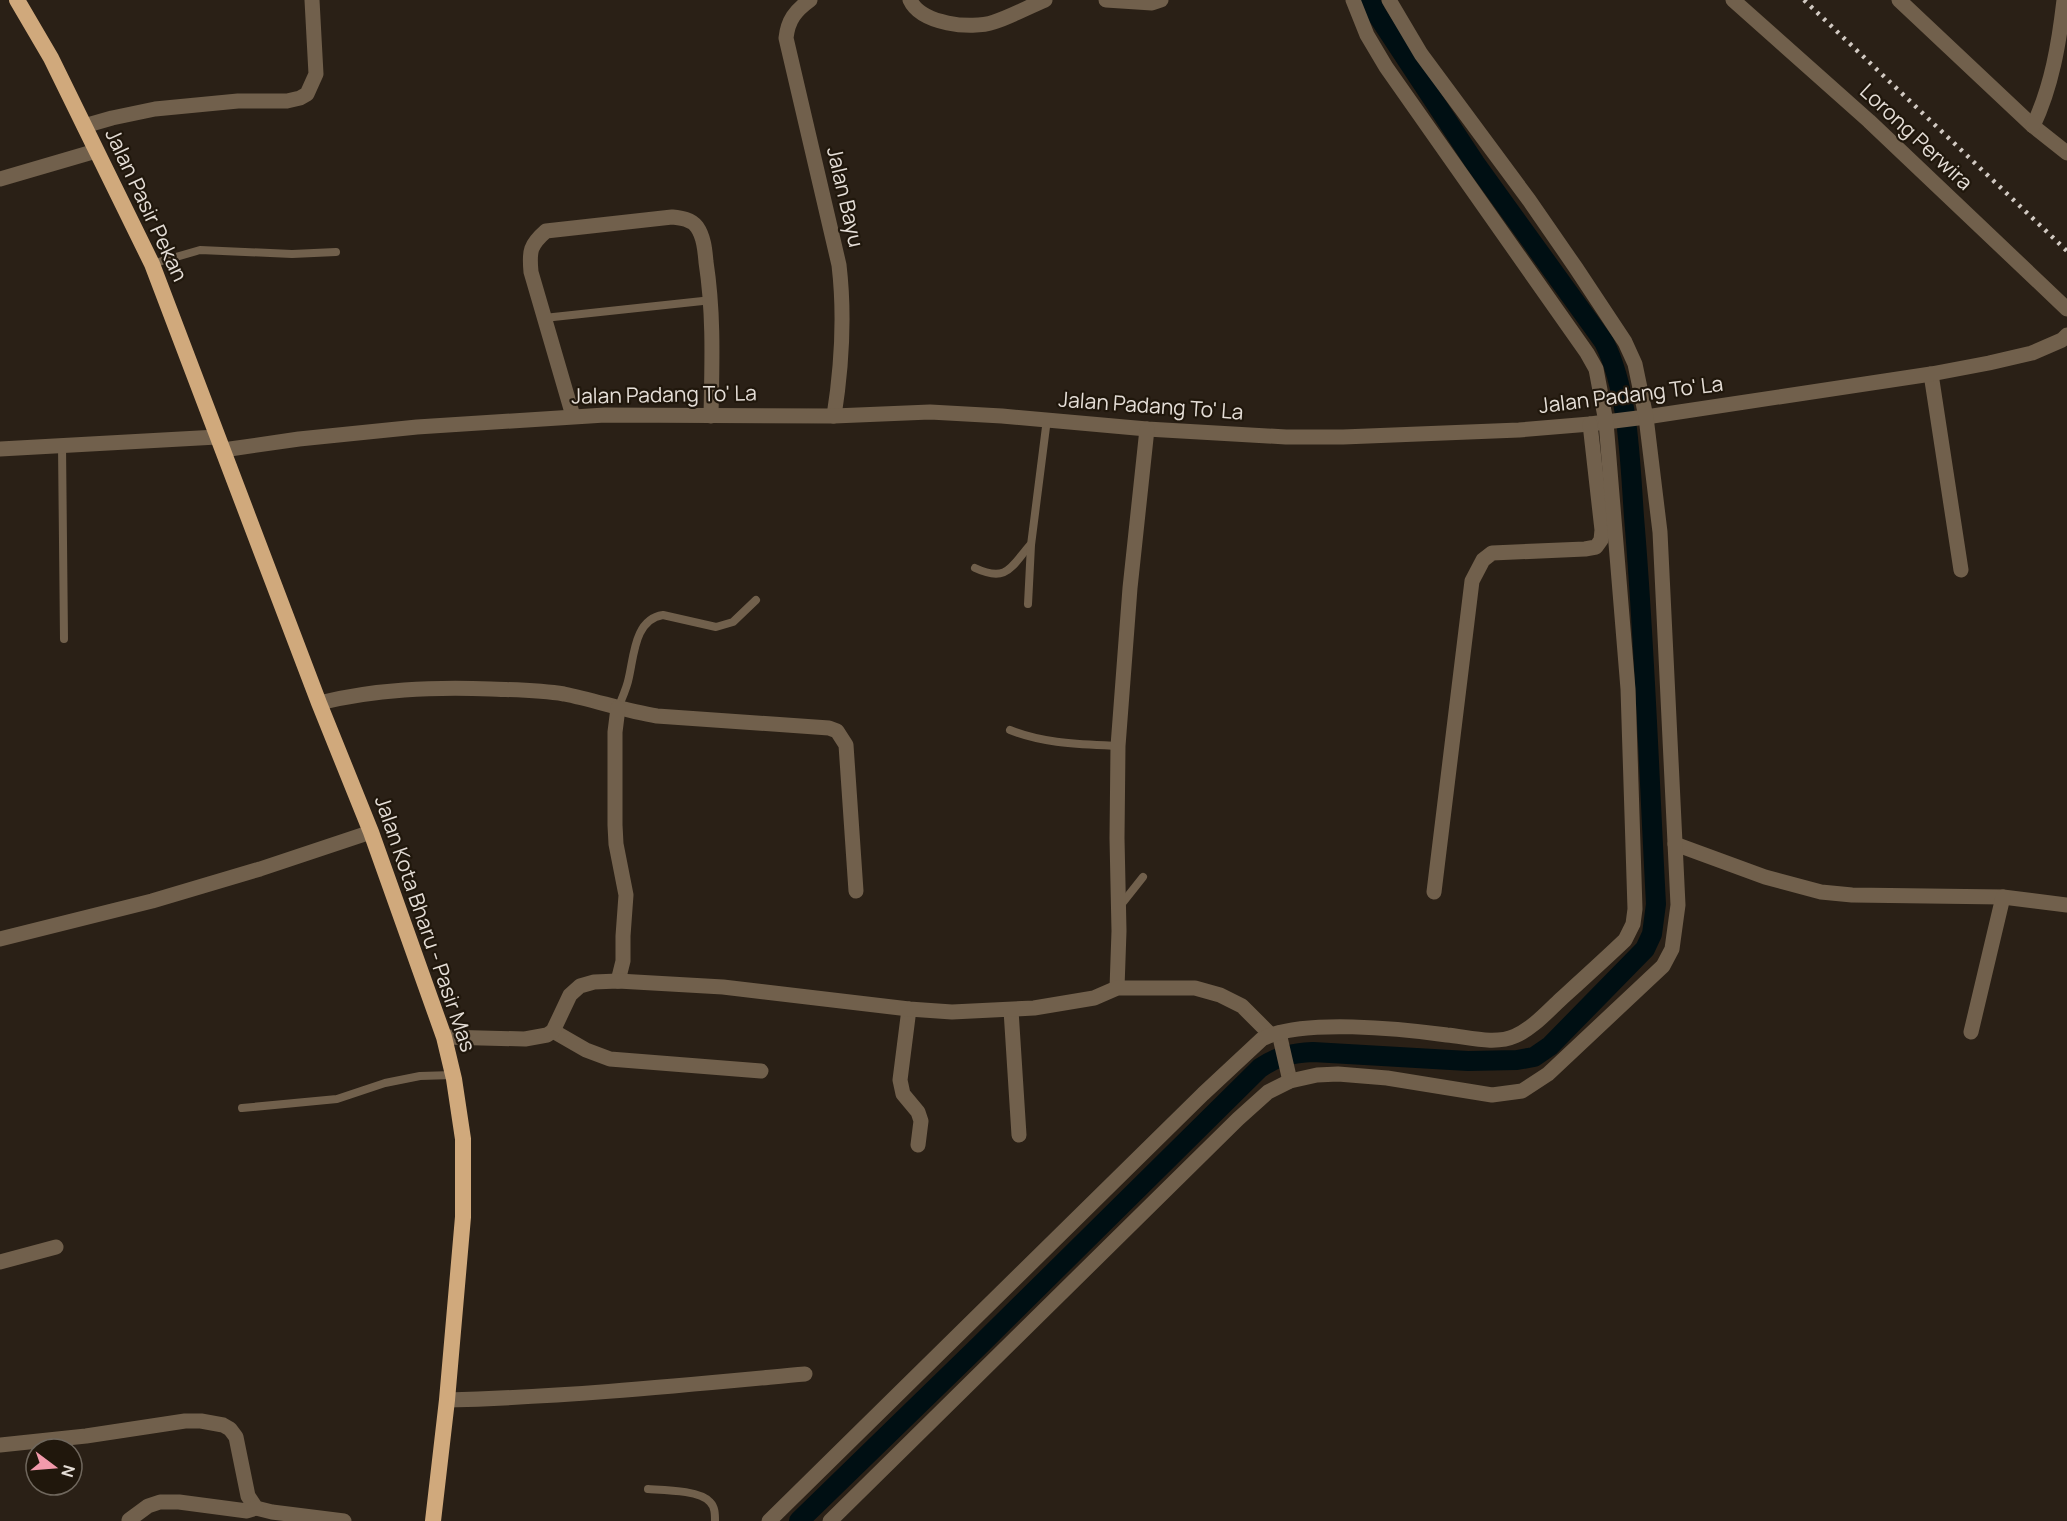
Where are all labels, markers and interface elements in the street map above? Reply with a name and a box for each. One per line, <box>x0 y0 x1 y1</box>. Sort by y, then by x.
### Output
street label: Lorong Perwira <box>1854 77 1979 196</box>
street label: Jalan Pasir Pekan <box>99 124 195 286</box>
street label: Jalan Bayu <box>821 144 871 250</box>
street label: Jalan Padang To' La <box>1537 369 1725 419</box>
street label: Jalan Padang To' La <box>571 378 757 410</box>
street label: Jalan Padang To' La <box>1058 385 1245 425</box>
street label: Jalan Kota Bharu - Pasir Mas <box>369 792 483 1055</box>
north arrow <box>24 1437 84 1497</box>
text: N <box>56 1463 81 1480</box>

